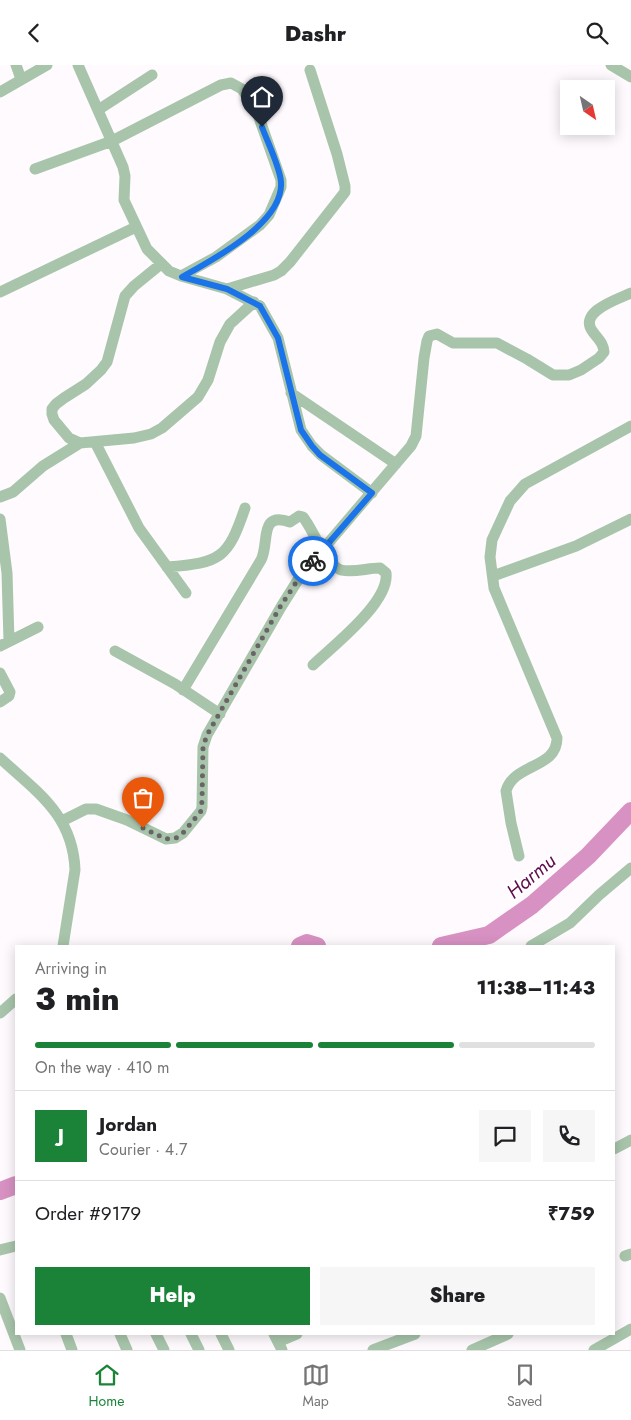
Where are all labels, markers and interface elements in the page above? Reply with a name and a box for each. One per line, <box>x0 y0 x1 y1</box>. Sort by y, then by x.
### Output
text: Dashr <box>285 17 346 49</box>
icon: back <box>20 19 48 47</box>
icon: search <box>583 19 611 47</box>
pin <box>241 76 283 127</box>
north arrow <box>560 80 615 135</box>
map controls <box>560 80 615 135</box>
icon: home <box>248 83 276 111</box>
courier <box>288 536 338 586</box>
icon: bike <box>299 547 327 575</box>
pin <box>122 777 164 828</box>
icon: bag <box>129 784 157 812</box>
water label: Harmu <box>500 847 562 906</box>
text: Arriving in <box>35 957 107 980</box>
text: 11:38–11:43 <box>477 974 595 1001</box>
text: 3 min <box>35 976 120 1022</box>
text: On the way · 410 m <box>35 1056 169 1079</box>
button: chat <box>479 1110 531 1162</box>
button: phone <box>543 1110 595 1162</box>
text: Jordan <box>99 1111 157 1138</box>
text: J <box>58 1122 64 1149</box>
text: Courier · 4.7 <box>99 1138 187 1161</box>
text: Order #9179 <box>35 1200 141 1227</box>
text: ₹759 <box>548 1200 595 1227</box>
button: Help <box>35 1267 310 1325</box>
button: Share <box>320 1267 595 1325</box>
tab: Home <box>89 1361 124 1411</box>
tab: Map <box>302 1361 330 1411</box>
tab: Saved <box>507 1361 542 1411</box>

